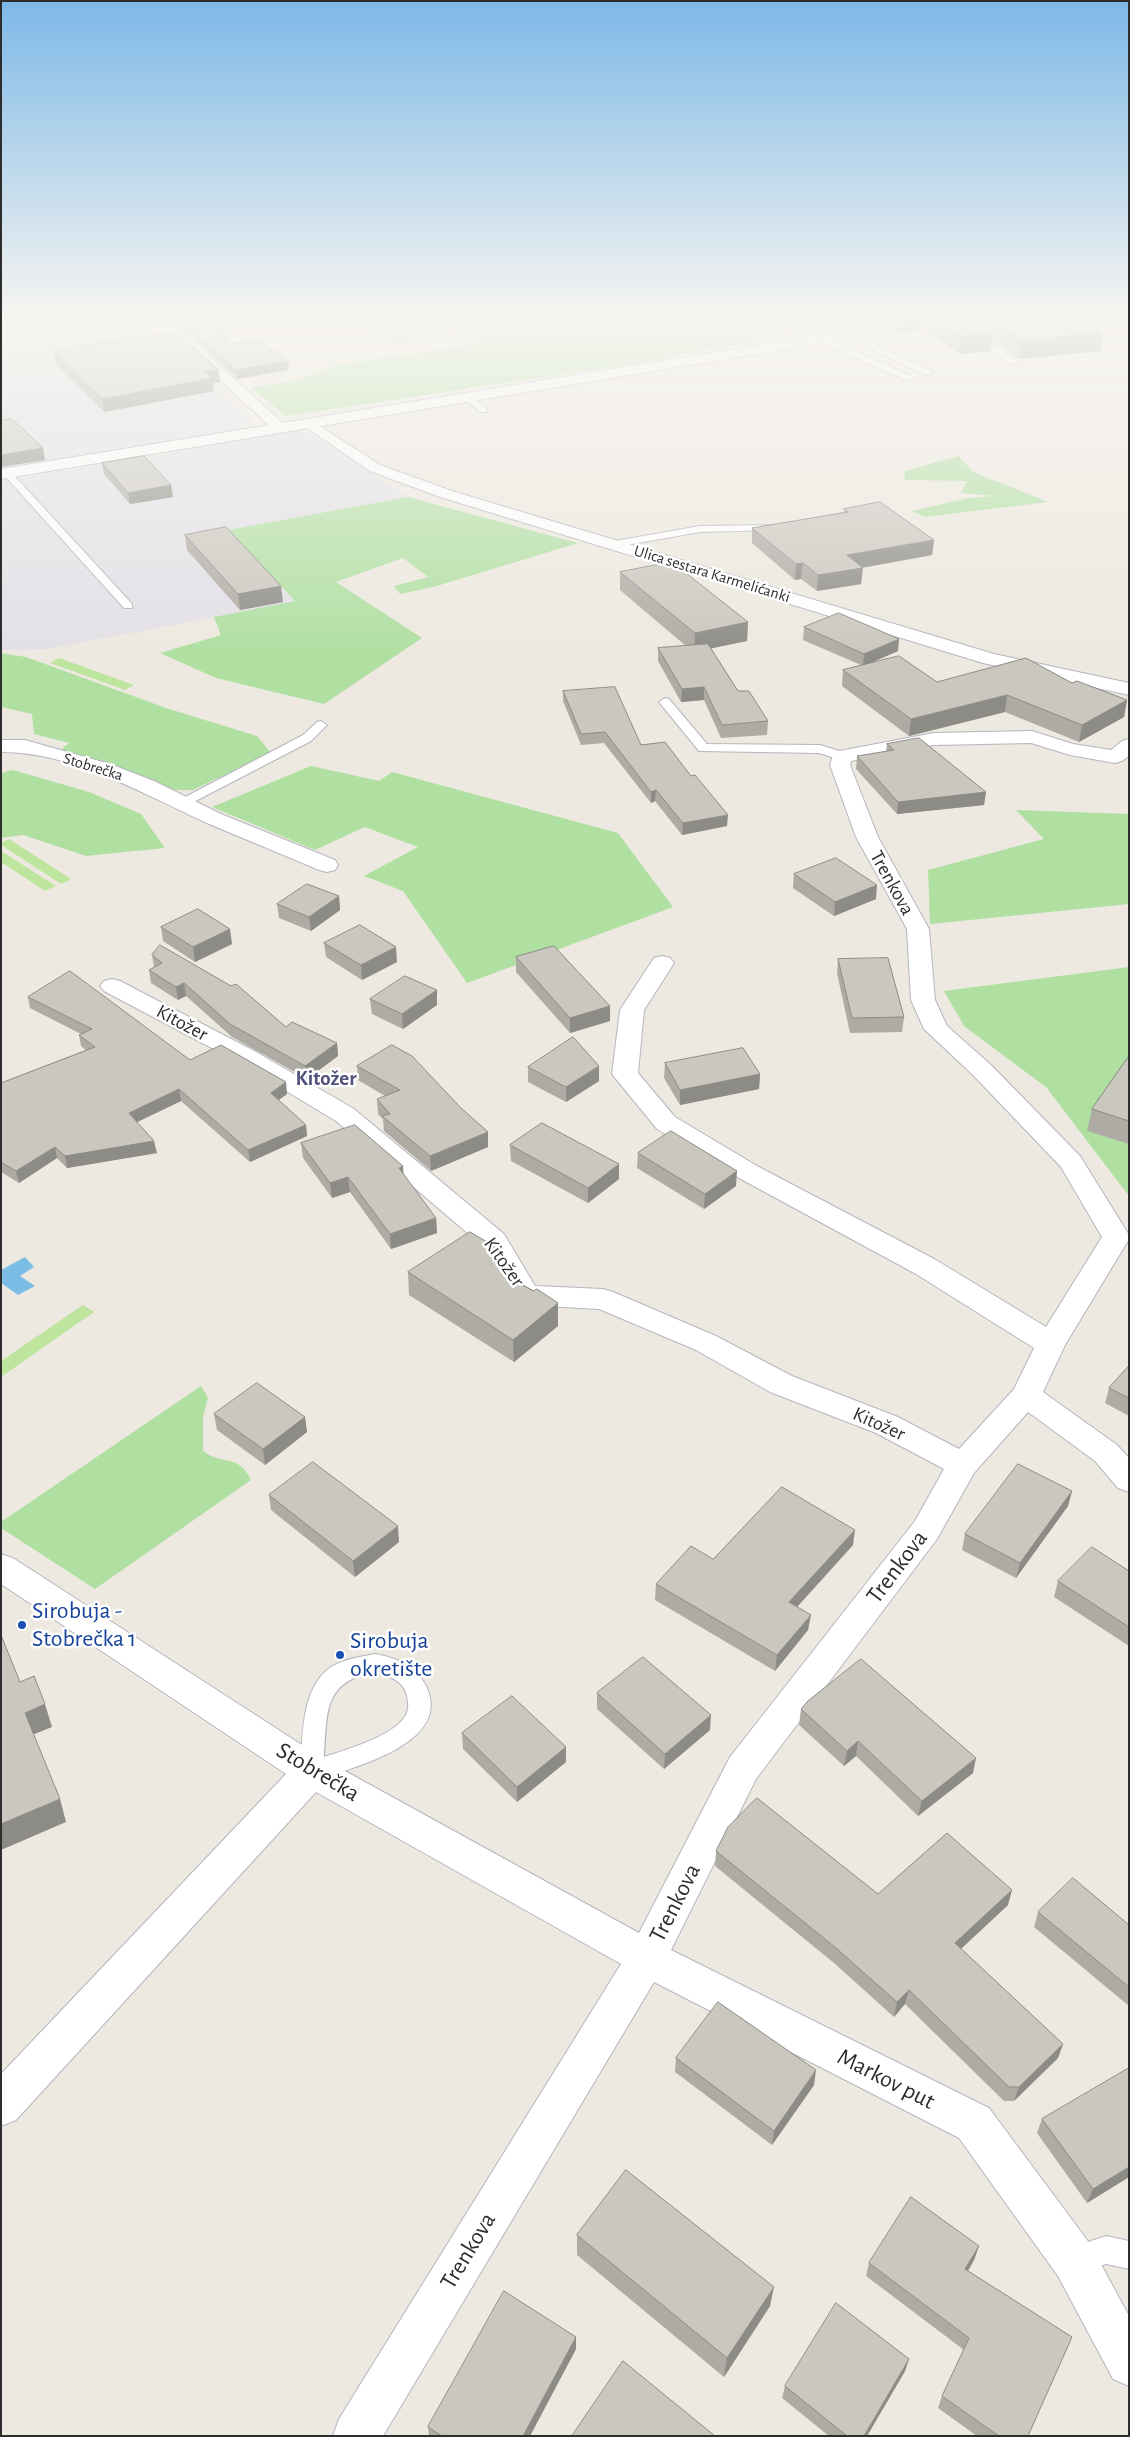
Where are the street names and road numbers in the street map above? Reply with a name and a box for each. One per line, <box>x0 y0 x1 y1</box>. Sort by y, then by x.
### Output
street label: Ulica sestara Karmelićanki <box>632 541 792 607</box>
street label: Stobrečka <box>61 749 125 785</box>
street label: Trenkova <box>864 846 920 920</box>
street label: Kitožer <box>152 999 212 1047</box>
street label: Kitožer <box>478 1233 530 1291</box>
street label: Kitožer <box>849 1402 909 1446</box>
street label: Trenkova <box>860 1525 934 1609</box>
street label: Stobrečka <box>271 1736 365 1808</box>
street label: Trenkova <box>643 1859 707 1947</box>
street label: Markov put <box>832 2042 940 2116</box>
street label: Trenkova <box>434 2207 502 2295</box>

